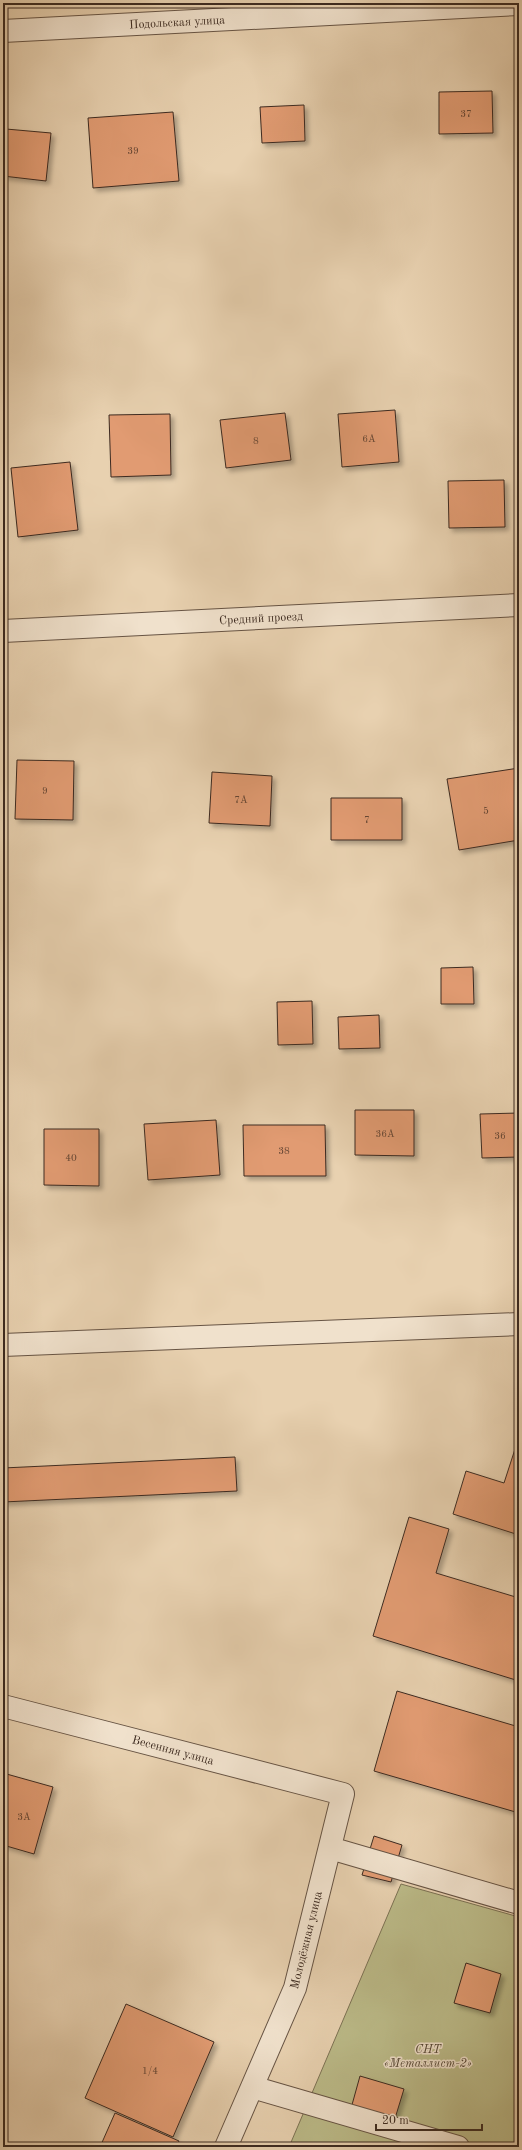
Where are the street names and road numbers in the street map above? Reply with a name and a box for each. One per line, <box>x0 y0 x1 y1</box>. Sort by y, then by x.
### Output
street label: Подольская улица <box>129 14 225 32</box>
street label: Средний проезд <box>219 611 303 627</box>
street label: Весенняя улица <box>130 1734 215 1768</box>
street label: Молодёжная улица <box>289 1890 325 1990</box>

